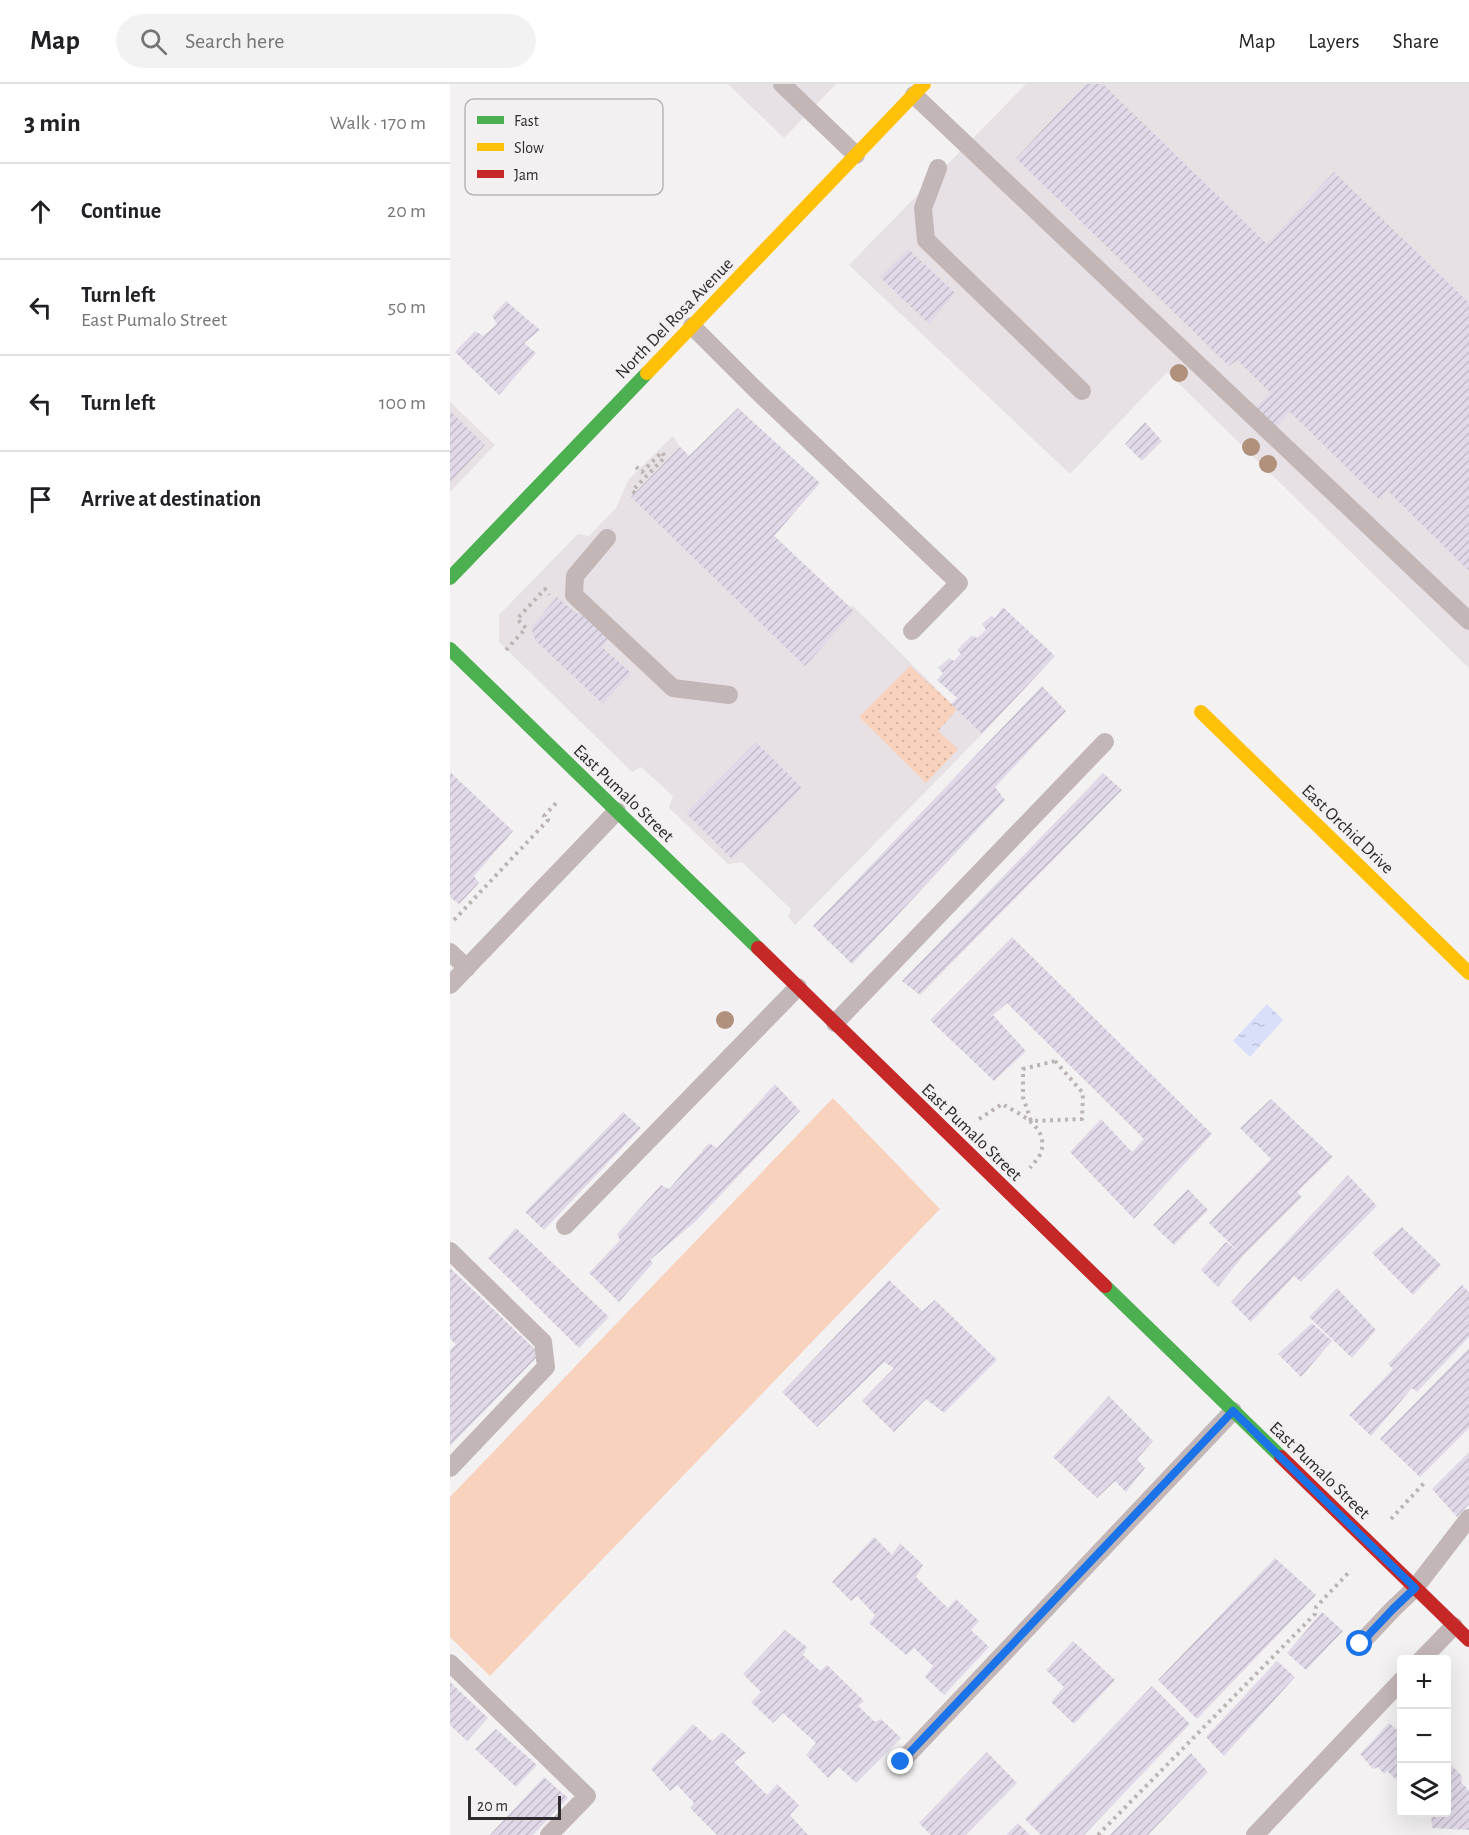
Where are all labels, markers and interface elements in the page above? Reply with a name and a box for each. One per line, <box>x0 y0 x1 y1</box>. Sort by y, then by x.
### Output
search box <box>116 14 536 68</box>
icon: search <box>137 25 170 58</box>
text: Map <box>30 27 80 55</box>
text: Search here <box>185 30 284 52</box>
text: Map <box>1239 31 1275 52</box>
text: Layers <box>1308 31 1359 52</box>
text: Share <box>1392 31 1439 52</box>
legend <box>465 99 663 195</box>
text: 3 min <box>24 110 81 136</box>
text: Walk · 170 m <box>330 113 426 133</box>
text: Fast <box>514 113 539 129</box>
text: Slow <box>514 140 544 156</box>
text: Jam <box>514 167 539 183</box>
icon: ahead <box>24 195 57 228</box>
text: Continue <box>81 200 161 222</box>
text: 20 m <box>387 201 426 221</box>
street label: North Del Rosa Avenue <box>613 255 737 383</box>
text: Turn left <box>81 284 155 306</box>
icon: left <box>24 291 57 324</box>
text: 50 m <box>388 297 426 317</box>
text: East Pumalo Street <box>81 310 227 330</box>
icon: left <box>24 387 57 420</box>
text: Turn left <box>81 392 155 414</box>
text: 100 m <box>379 393 426 413</box>
icon: arrive <box>24 483 57 516</box>
text: Arrive at destination <box>81 488 261 510</box>
street label: East Pumalo Street <box>570 742 677 846</box>
street label: East Orchid Drive <box>1298 782 1397 878</box>
street label: East Pumalo Street <box>918 1081 1025 1185</box>
street label: East Pumalo Street <box>1266 1419 1373 1523</box>
route start <box>1346 1630 1372 1656</box>
map controls <box>1397 1655 1451 1817</box>
button: + <box>1397 1655 1451 1709</box>
button: − <box>1397 1709 1451 1763</box>
route end <box>887 1748 913 1774</box>
button: layers <box>1397 1763 1451 1817</box>
scale bar <box>468 1793 561 1820</box>
text: 20 m <box>477 1798 508 1814</box>

